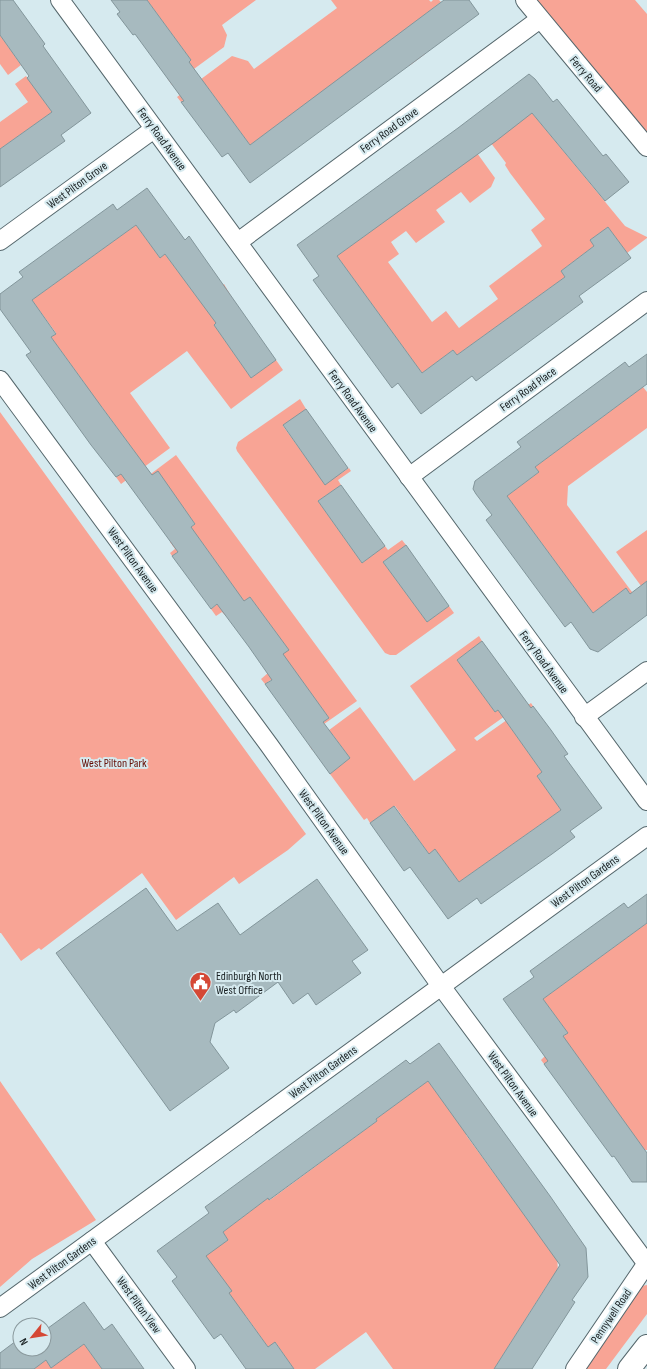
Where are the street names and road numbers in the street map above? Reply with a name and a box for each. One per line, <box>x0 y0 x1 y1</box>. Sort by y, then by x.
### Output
street label: Ferry Road <box>566 53 605 96</box>
street label: Ferry Road Grove <box>357 104 421 157</box>
street label: Ferry Road Avenue <box>134 105 190 174</box>
street label: West Pilton Grove <box>44 158 111 212</box>
street label: Ferry Road Place <box>497 364 560 415</box>
street label: Ferry Road Avenue <box>325 367 381 436</box>
street label: West Pilton Avenue <box>104 525 161 596</box>
street label: Ferry Road Avenue <box>516 628 572 697</box>
street label: West Pilton Avenue <box>295 787 352 858</box>
street label: West Pilton Gardens <box>548 852 622 911</box>
street label: West Pilton Gardens <box>286 1043 360 1102</box>
street label: West Pilton Avenue <box>484 1049 541 1120</box>
street label: West Pilton Gardens <box>25 1234 99 1293</box>
street label: West Pilton View <box>113 1274 164 1337</box>
street label: Pennywell Road <box>588 1286 635 1346</box>

